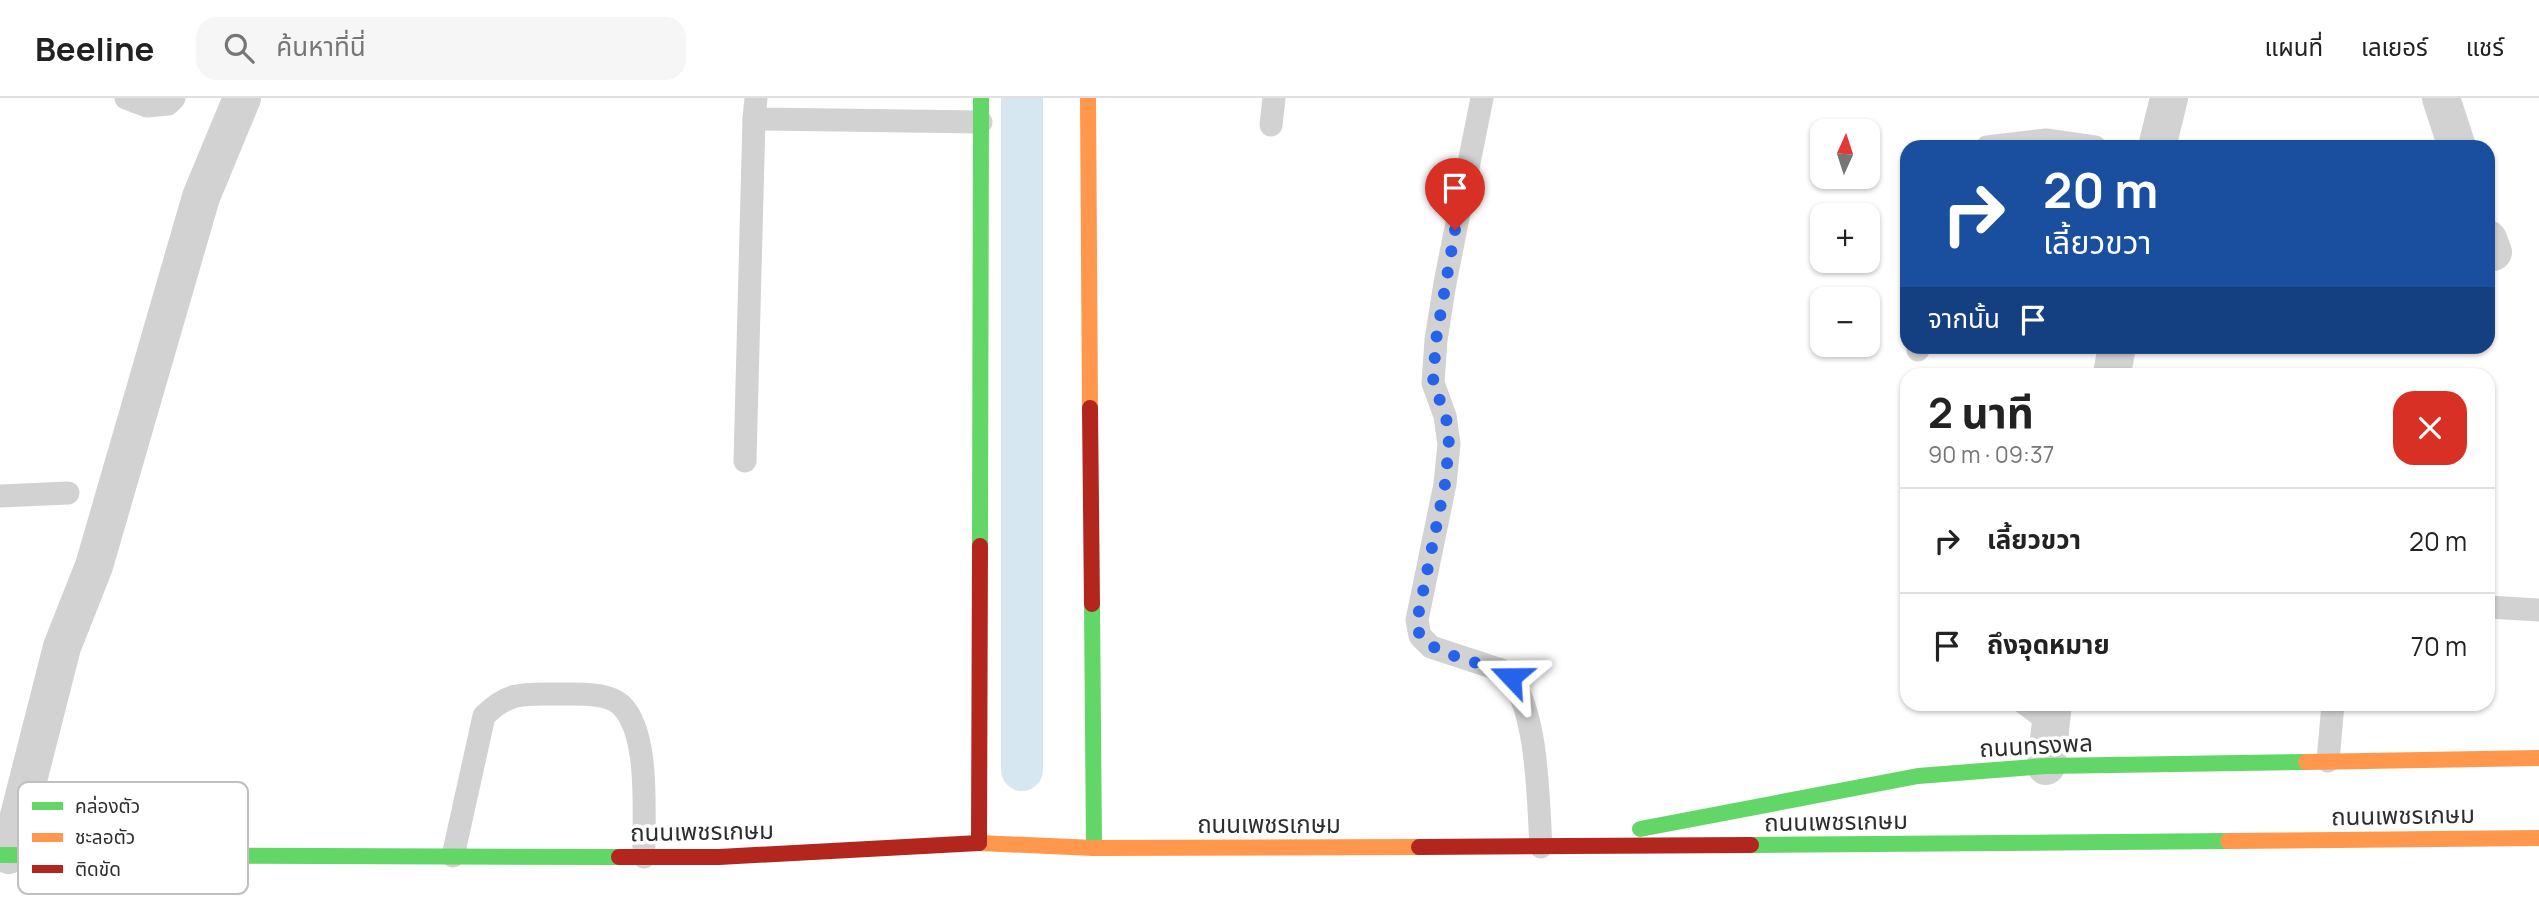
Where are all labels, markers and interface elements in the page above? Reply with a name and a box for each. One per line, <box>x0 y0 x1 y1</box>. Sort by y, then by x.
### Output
search box <box>196 17 686 80</box>
text: Beeline <box>35 26 154 71</box>
text: ค้นหาที่นี่ <box>276 28 366 64</box>
icon: search <box>220 29 258 67</box>
text: แผนที่ <box>2265 30 2323 63</box>
text: เลเยอร์ <box>2361 30 2428 63</box>
text: แชร์ <box>2466 30 2504 63</box>
north arrow <box>1810 119 1880 189</box>
map controls <box>1810 119 1880 357</box>
text: 20 m <box>2043 156 2158 223</box>
pin <box>1425 158 1485 230</box>
icon: right <box>1928 168 2019 259</box>
icon: arrive <box>1436 169 1474 207</box>
button: + <box>1810 203 1880 273</box>
text: เลี้ยวขวา <box>2043 220 2151 264</box>
button: − <box>1810 287 1880 357</box>
text: จากนั้น <box>1928 300 2000 336</box>
icon: arrive <box>2014 301 2052 339</box>
text: 2 นาที <box>1928 383 2034 441</box>
button: close <box>2393 391 2467 465</box>
text: 90 m · 09:37 <box>1928 438 2054 470</box>
text: เลี้ยวขวา <box>1987 521 2081 557</box>
icon: right <box>1928 522 1966 560</box>
text: 20 m <box>2409 523 2467 559</box>
text: ถึงจุดหมาย <box>1987 626 2110 662</box>
icon: arrive <box>1928 627 1966 665</box>
text: 70 m <box>2411 628 2467 664</box>
position arrow <box>1474 640 1548 714</box>
street label: ถนนทรงพล <box>1978 725 2093 764</box>
legend <box>18 782 248 894</box>
text: คล่องตัว <box>75 793 140 819</box>
street label: ถนนเพชรเกษม <box>2331 797 2475 832</box>
street label: ถนนเพชรเกษม <box>1764 803 1908 838</box>
street label: ถนนเพชรเกษม <box>1197 807 1341 840</box>
street label: ถนนเพชรเกษม <box>630 813 774 848</box>
text: ชะลอตัว <box>75 824 135 850</box>
text: ติดขัด <box>75 856 121 882</box>

